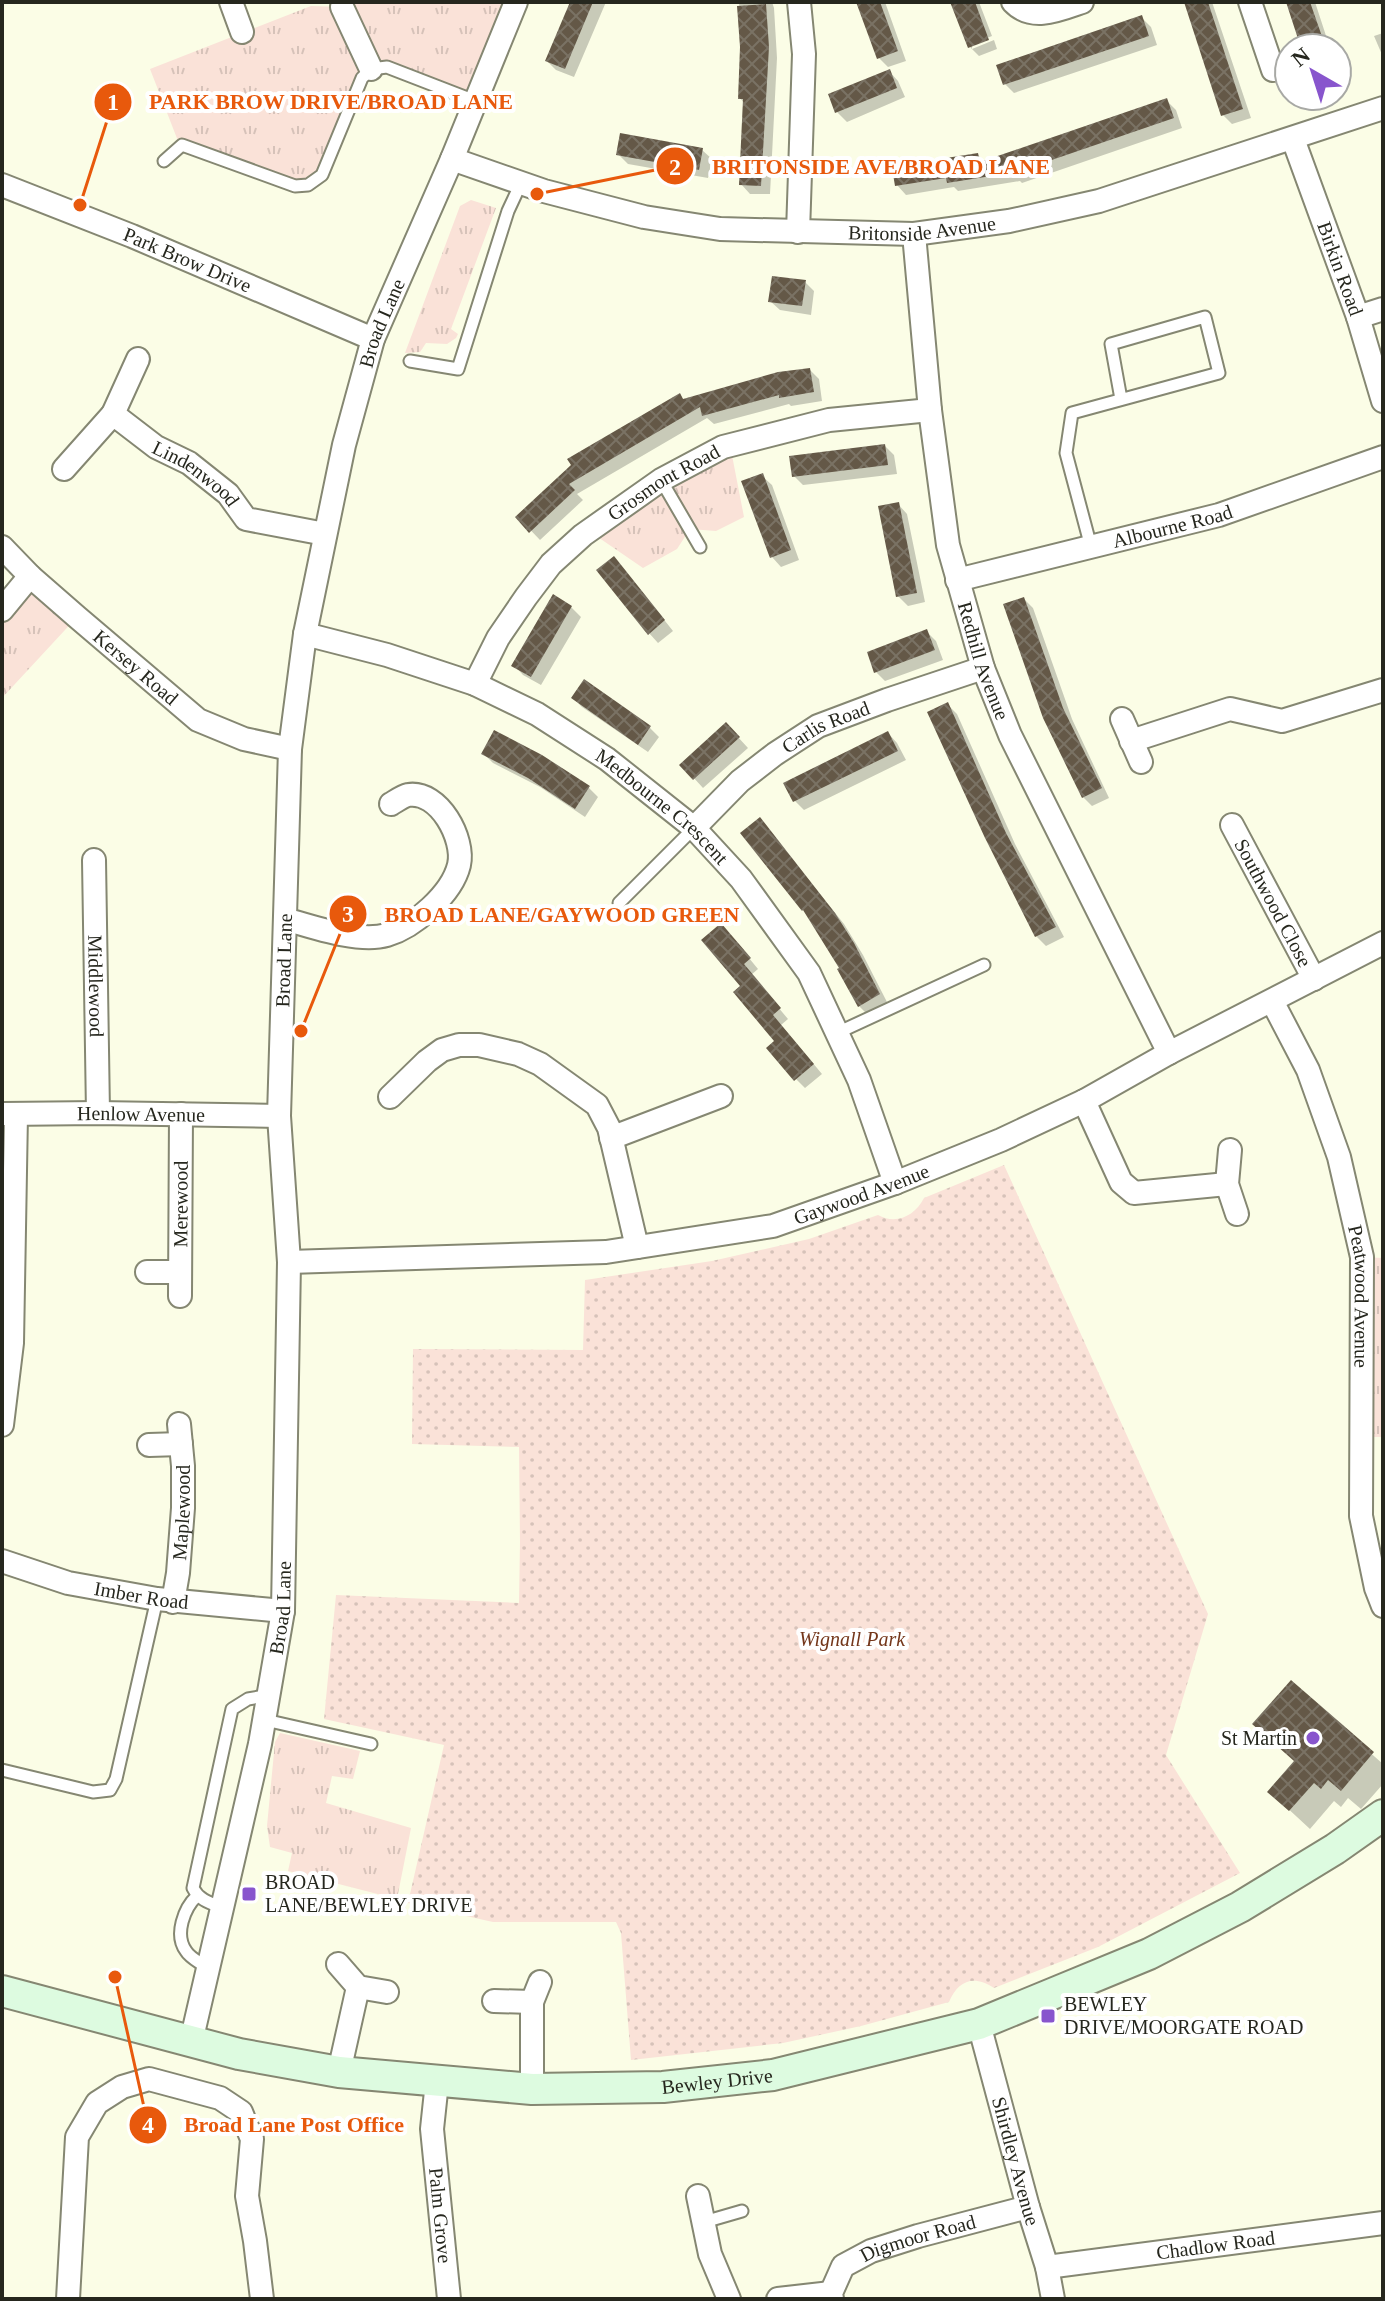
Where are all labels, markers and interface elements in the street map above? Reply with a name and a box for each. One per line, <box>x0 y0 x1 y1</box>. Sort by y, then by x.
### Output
north arrow <box>1273 32 1353 112</box>
text: N <box>1287 42 1315 72</box>
callout: PARK BROW DRIVE/BROAD LANE <box>93 79 530 125</box>
text: 1 <box>107 89 119 115</box>
text: PARK BROW DRIVE/BROAD LANE <box>149 89 513 114</box>
callout: BRITONSIDE AVE/BROAD LANE <box>655 143 1066 189</box>
text: 2 <box>669 154 681 180</box>
text: BRITONSIDE AVE/BROAD LANE <box>712 154 1050 179</box>
street label: Britonside Avenue <box>848 212 997 245</box>
street label: Birkin Road <box>1313 219 1368 319</box>
street label: Park Brow Drive <box>121 223 255 297</box>
street label: Broad Lane <box>355 275 409 370</box>
street label: Lindenwood <box>149 436 244 510</box>
street label: Grosmont Road <box>603 440 723 525</box>
street label: Albourne Road <box>1110 500 1235 552</box>
street label: Redhill Avenue <box>954 599 1014 723</box>
street label: Kersey Road <box>89 625 183 709</box>
street label: Carlis Road <box>778 697 873 757</box>
street label: Medbourne Crescent <box>592 744 733 869</box>
street label: Southwood Close <box>1230 835 1316 970</box>
callout: BROAD LANE/GAYWOOD GREEN <box>328 891 755 937</box>
text: 3 <box>342 901 354 927</box>
text: BROAD LANE/GAYWOOD GREEN <box>385 902 740 927</box>
street label: Broad Lane <box>271 913 296 1008</box>
street label: Middlewood <box>84 935 108 1037</box>
street label: Henlow Avenue <box>77 1102 205 1126</box>
street label: Gaywood Avenue <box>791 1159 932 1229</box>
street label: Merewood <box>169 1161 192 1247</box>
street label: Peatwood Avenue <box>1344 1223 1373 1368</box>
street label: Maplewood <box>168 1465 194 1561</box>
street label: Broad Lane <box>265 1561 295 1656</box>
street label: Imber Road <box>93 1577 189 1613</box>
park label: Wignall Park <box>799 1628 906 1651</box>
place label: St Martin <box>1221 1727 1297 1749</box>
marker: St Martin <box>1304 1729 1322 1747</box>
place label: BROAD LANE/BEWLEY DRIVE <box>265 1871 473 1916</box>
marker: BROAD LANE/BEWLEY DRIVE <box>240 1885 258 1903</box>
place label: BEWLEY DRIVE/MOORGATE ROAD <box>1064 1993 1303 2038</box>
marker: BEWLEY DRIVE/MOORGATE ROAD <box>1039 2007 1057 2025</box>
street label: Bewley Drive <box>660 2064 774 2098</box>
street label: Shirdley Avenue <box>988 2094 1044 2228</box>
callout: Broad Lane Post Office <box>128 2102 421 2148</box>
text: 4 <box>142 2112 154 2138</box>
text: Broad Lane Post Office <box>184 2112 404 2137</box>
street label: Palm Grove <box>425 2166 456 2264</box>
street label: Digmoor Road <box>856 2210 978 2266</box>
street label: Chadlow Road <box>1155 2226 1276 2264</box>

